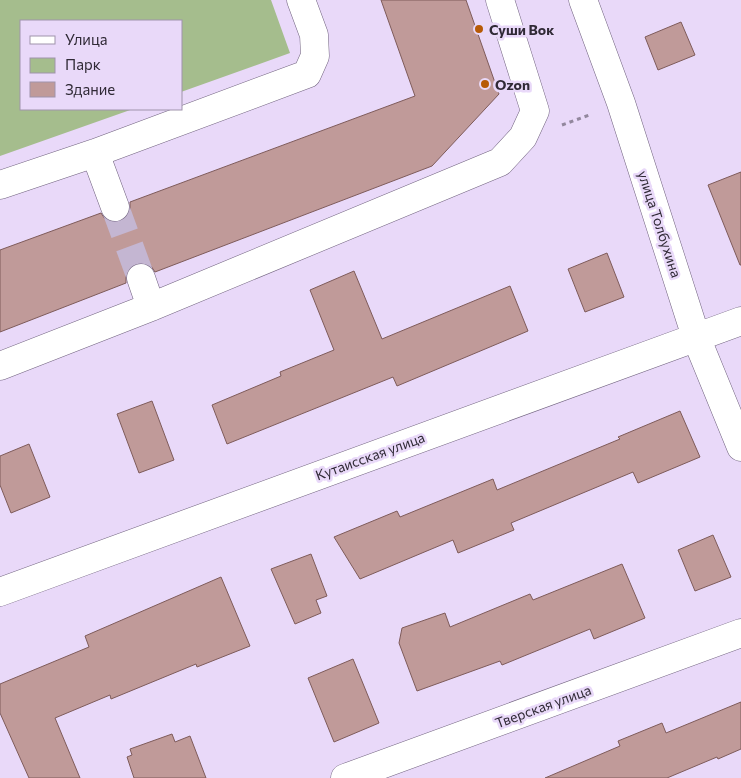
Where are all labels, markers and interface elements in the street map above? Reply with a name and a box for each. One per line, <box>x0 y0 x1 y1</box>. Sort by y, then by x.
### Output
legend <box>20 20 182 110</box>
place label: Суши Вок <box>489 21 554 38</box>
marker: Суши Вок <box>473 23 485 35</box>
text: Улица <box>65 30 107 48</box>
text: Парк <box>65 55 101 73</box>
place label: Ozon <box>495 76 530 93</box>
marker: Ozon <box>479 78 491 90</box>
text: Здание <box>65 80 115 98</box>
street label: улица Толбухина <box>635 168 685 280</box>
street label: Кутаисская улица <box>313 428 427 484</box>
street label: Тверская улица <box>493 681 593 731</box>

